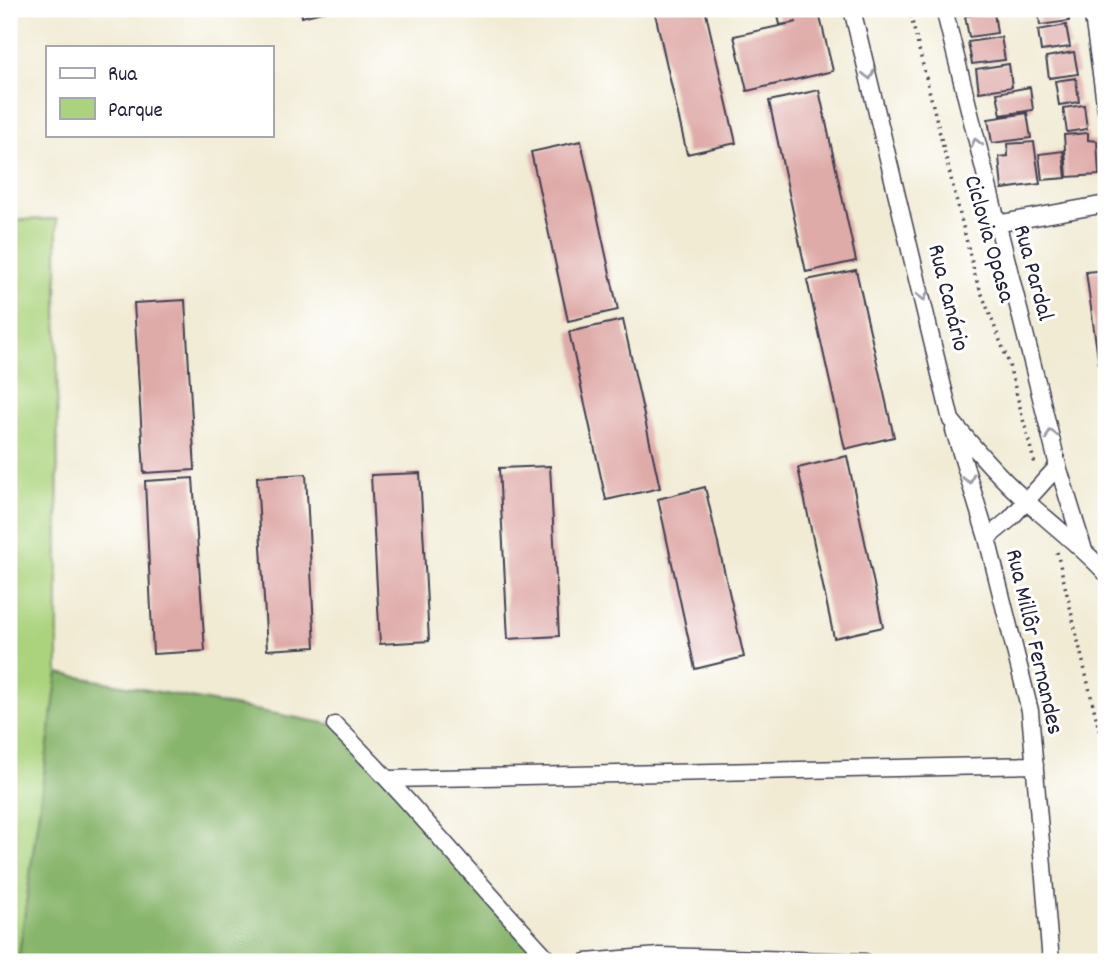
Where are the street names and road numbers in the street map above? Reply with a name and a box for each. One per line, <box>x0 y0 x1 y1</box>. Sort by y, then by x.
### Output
street label: Ciclovia Opasa <box>954 171 1023 307</box>
street label: Rua Pardal <box>1003 221 1061 325</box>
street label: Rua Canário <box>917 241 977 355</box>
street label: Rua Millôr Fernandes <box>995 546 1071 738</box>

